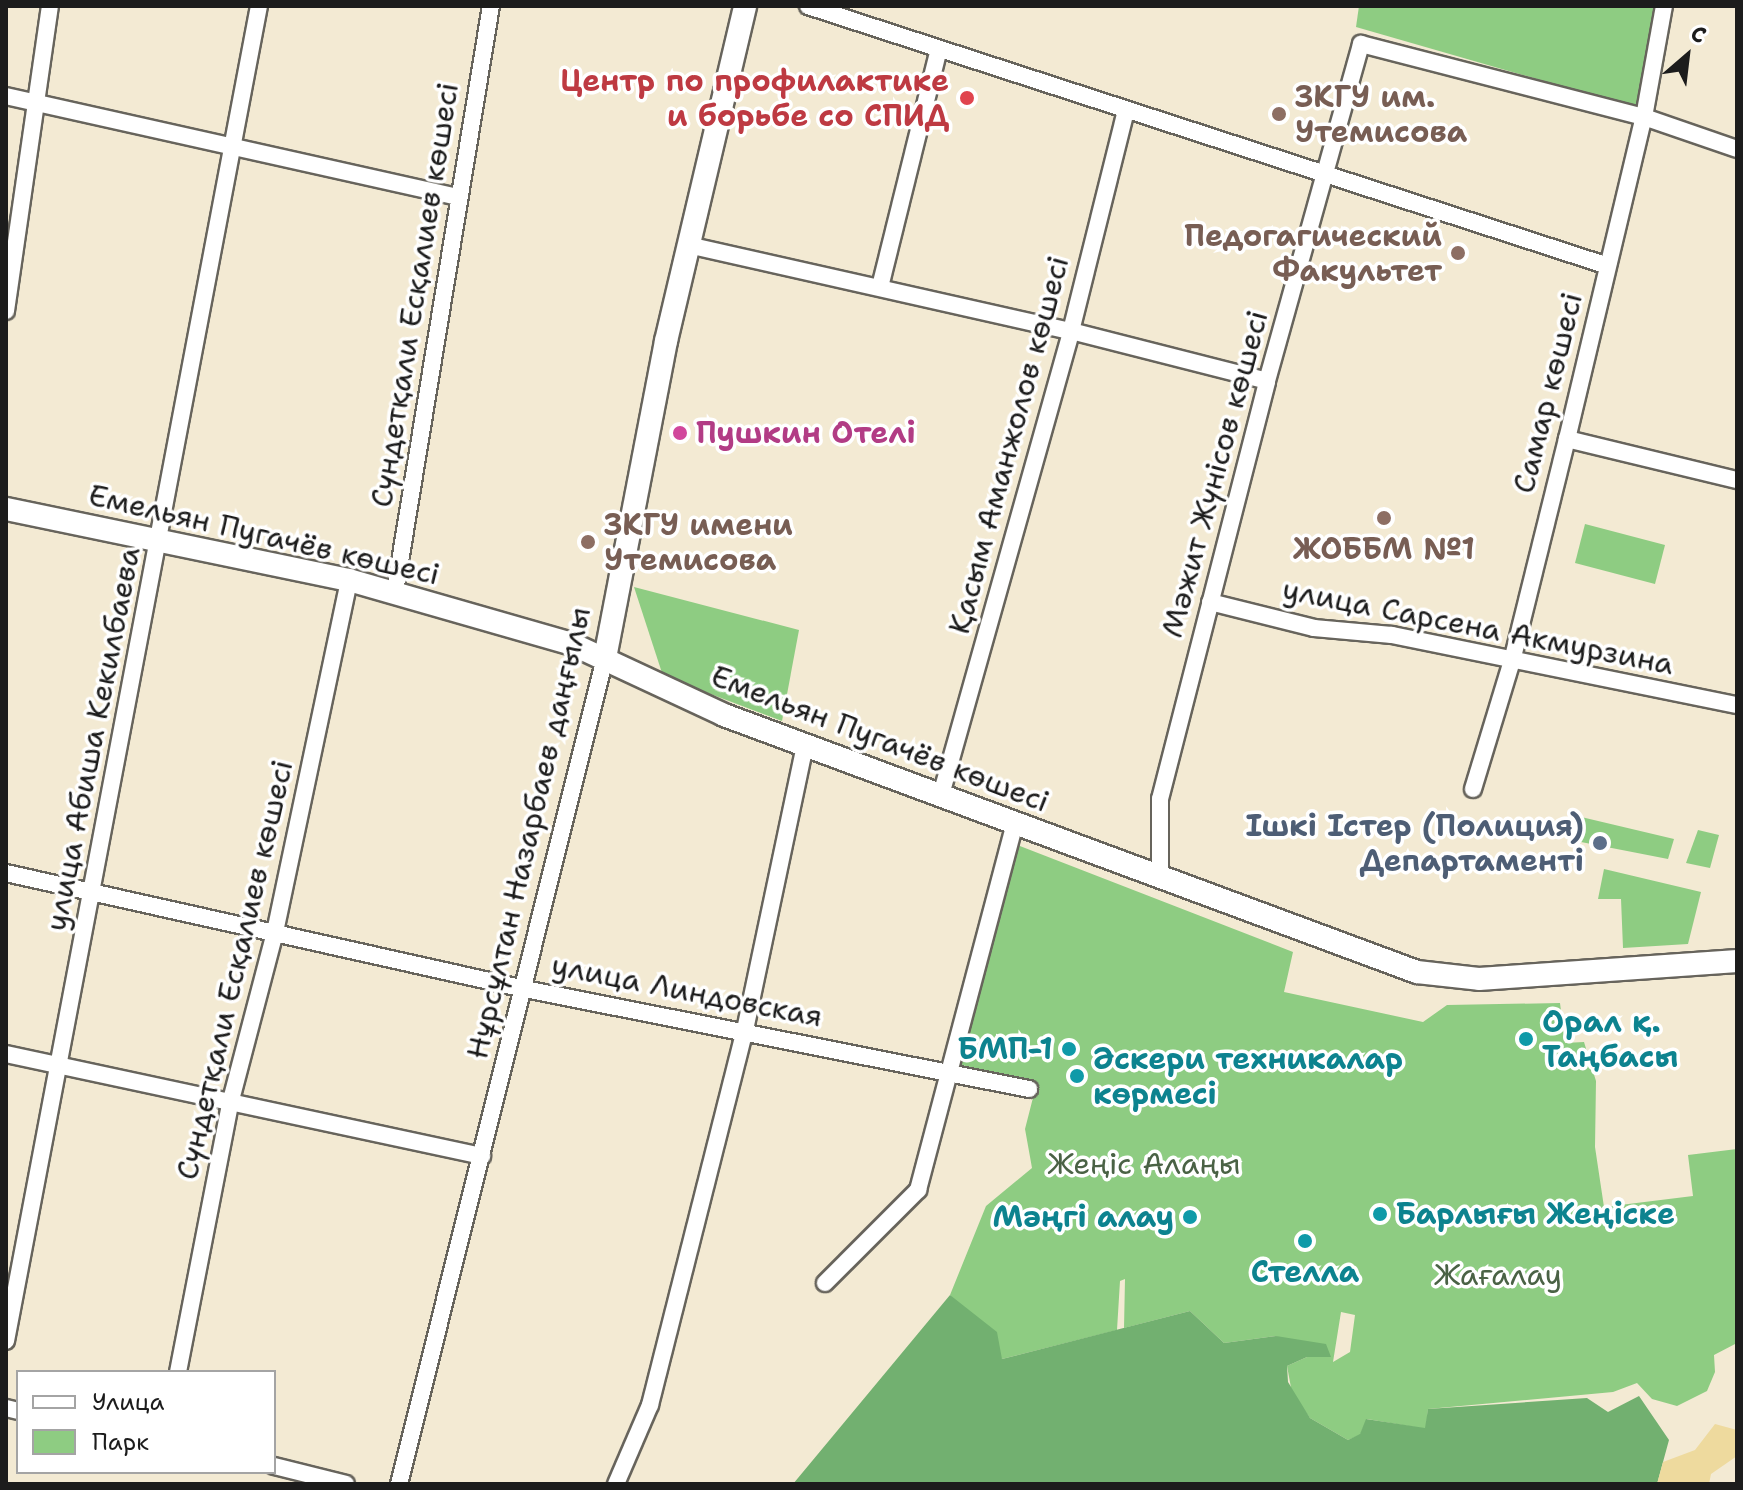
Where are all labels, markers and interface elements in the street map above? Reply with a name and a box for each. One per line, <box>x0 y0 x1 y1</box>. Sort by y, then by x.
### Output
north arrow <box>1647 16 1727 96</box>
text: С <box>1686 18 1711 50</box>
place label: Центр по профилактике и борьбе со СПИД <box>560 63 949 134</box>
place label: ЗКГУ им. Утемисова <box>1295 79 1467 150</box>
street label: Сүндетқали Есқалиев көшесі <box>364 80 466 510</box>
marker: Центр по профилактике и борьбе со СПИД <box>956 87 978 109</box>
marker: ЗКГУ им. Утемисова <box>1270 105 1288 123</box>
place label: Педогагический Факультет <box>1184 218 1442 288</box>
marker: Педогагический Факультет <box>1449 244 1467 262</box>
street label: Қасым Аманжолов көшесі <box>941 252 1077 638</box>
street label: Самар көшесі <box>1506 289 1590 497</box>
street label: Мәжит Жүнісов көшесі <box>1154 307 1276 641</box>
place label: Пушкин Отелі <box>696 415 916 451</box>
marker: Пушкин Отелі <box>671 424 689 442</box>
street label: Емельян Пугачёв көшесі <box>85 477 443 593</box>
place label: ЗКГУ имени Утемисова <box>604 507 793 578</box>
marker: ЖОББМ №1 <box>1375 509 1393 527</box>
place label: ЖОББМ №1 <box>1293 531 1475 567</box>
marker: ЗКГУ имени Утемисова <box>579 533 597 551</box>
street label: улица Абиша Кекилбаева <box>38 544 148 934</box>
street label: улица Сарсена Акмурзина <box>1279 571 1677 683</box>
street label: Нұрсұлтан Назарбаев даңғылы <box>459 604 599 1062</box>
street label: Емельян Пугачёв көшесі <box>706 658 1054 820</box>
street label: Сүндетқали Есқалиев көшесі <box>169 757 301 1183</box>
place label: Ішкі Істер (Полиция) Департаменті <box>1245 808 1584 878</box>
marker: Ішкі Істер (Полиция) Департаменті <box>1591 834 1609 852</box>
street label: улица Линдовская <box>549 947 825 1035</box>
place label: Орал қ. Таңбасы <box>1542 1004 1678 1074</box>
marker: Орал қ. Таңбасы <box>1517 1030 1535 1048</box>
place label: БМП-1 <box>958 1031 1053 1067</box>
marker: БМП-1 <box>1060 1040 1078 1058</box>
place label: Әскери техникалар көрмесі <box>1093 1041 1403 1112</box>
marker: Әскери техникалар көрмесі <box>1068 1067 1086 1085</box>
park label: Жеңіс Алаңы <box>1047 1146 1241 1182</box>
place label: Барлығы Жеңіске <box>1396 1196 1675 1232</box>
place label: Мәңгі алау <box>992 1199 1174 1235</box>
marker: Барлығы Жеңіске <box>1371 1205 1389 1223</box>
marker: Мәңгі алау <box>1181 1208 1199 1226</box>
marker: Стелла <box>1296 1232 1314 1250</box>
place label: Стелла <box>1251 1254 1359 1290</box>
park label: Жағалау <box>1434 1257 1562 1293</box>
legend <box>16 1370 276 1474</box>
text: Улица <box>92 1386 165 1418</box>
text: Парк <box>92 1426 149 1458</box>

